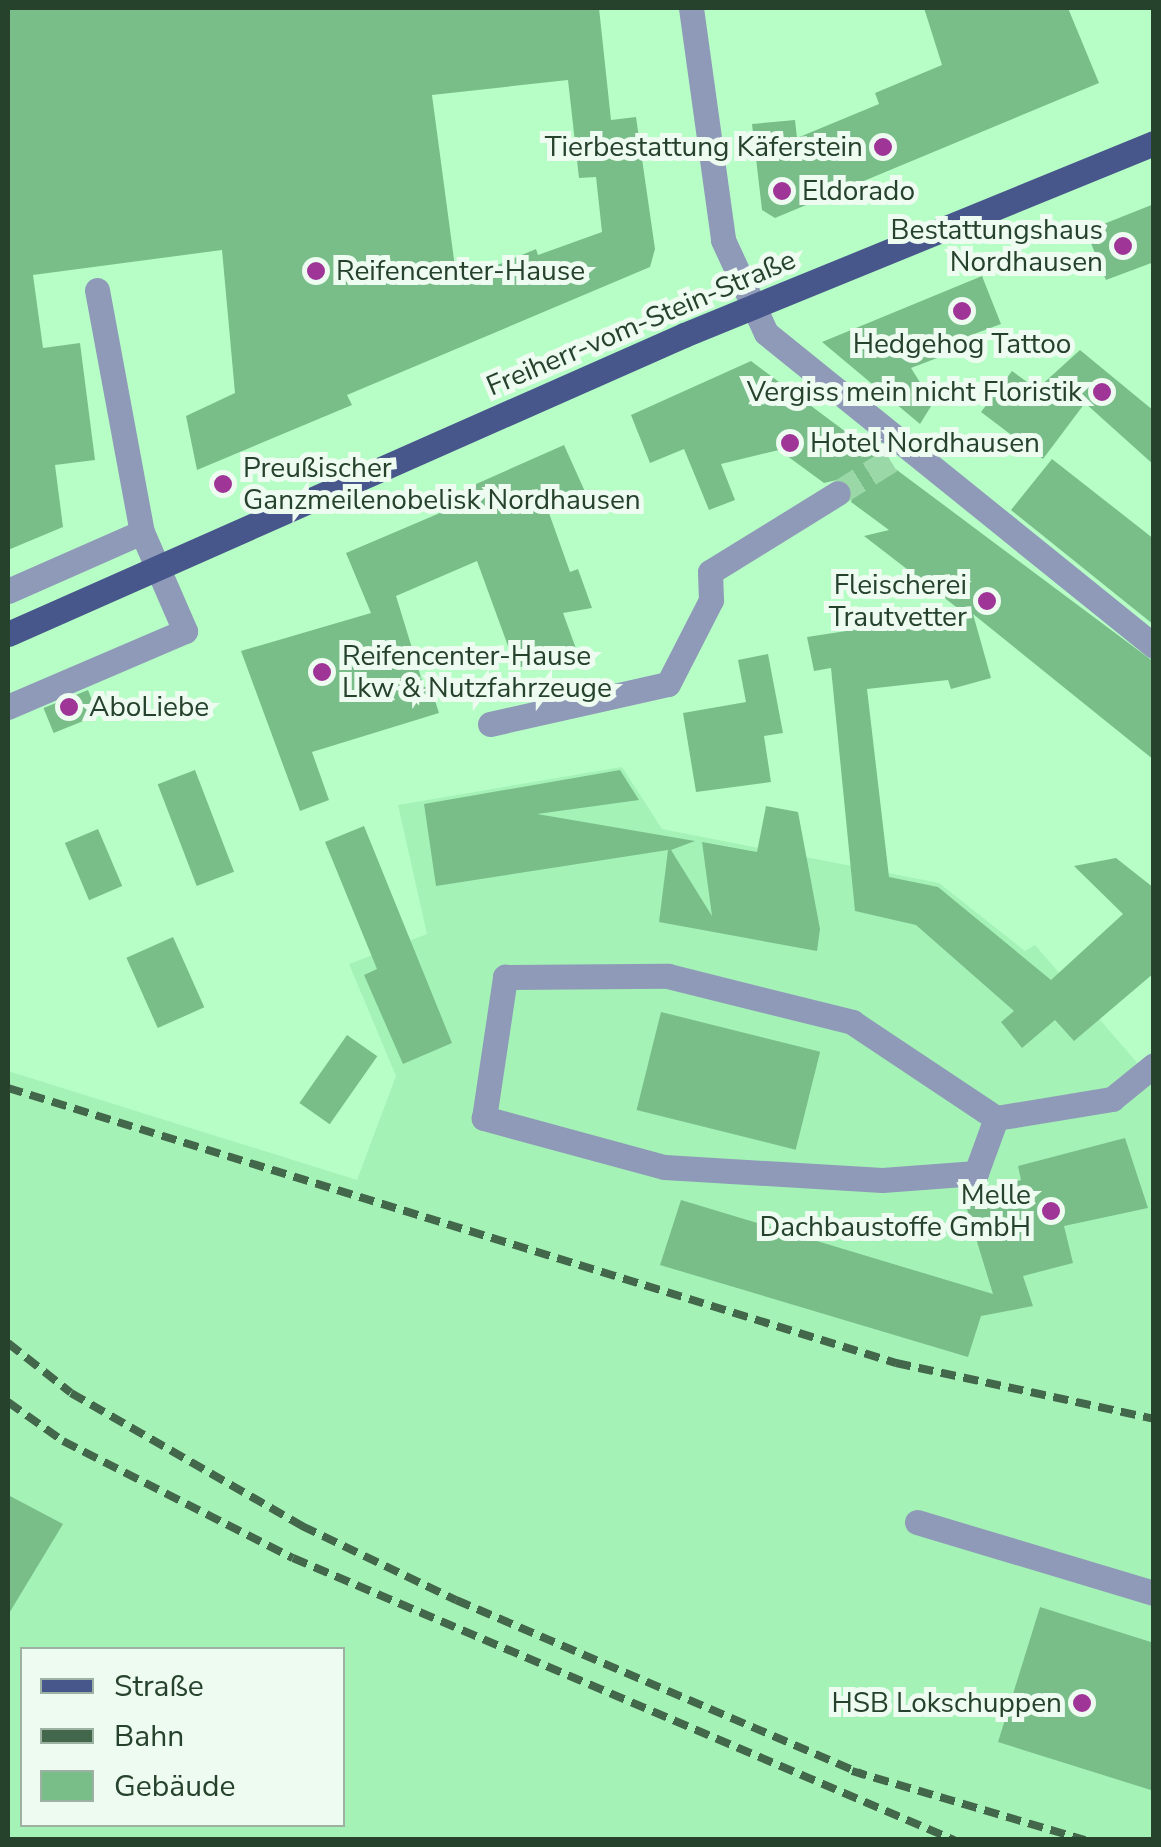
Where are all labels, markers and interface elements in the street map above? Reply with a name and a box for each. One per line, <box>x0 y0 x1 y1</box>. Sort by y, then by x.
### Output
place label: Tierbestattung Käferstein <box>545 130 863 164</box>
marker: Tierbestattung Käferstein <box>872 136 894 158</box>
place label: Eldorado <box>802 174 915 208</box>
marker: Eldorado <box>771 180 793 202</box>
place label: Bestattungshaus Nordhausen <box>891 213 1103 279</box>
marker: Bestattungshaus Nordhausen <box>1112 235 1134 257</box>
street label: Freiherr-vom-Stein-Straße <box>482 243 800 403</box>
place label: Reifencenter-Hause <box>336 254 585 288</box>
marker: Reifencenter-Hause <box>305 260 327 282</box>
marker: Hedgehog Tattoo <box>951 300 973 322</box>
place label: Hedgehog Tattoo <box>853 327 1071 361</box>
place label: Vergiss mein nicht Floristik <box>747 375 1082 409</box>
marker: Vergiss mein nicht Floristik <box>1091 381 1113 403</box>
place label: Hotel Nordhausen <box>810 426 1040 460</box>
marker: Hotel Nordhausen <box>779 432 801 454</box>
place label: Preußischer Ganzmeilenobelisk Nordhausen <box>243 451 641 517</box>
marker: Preußischer Ganzmeilenobelisk Nordhausen <box>212 473 234 495</box>
place label: Fleischerei Trautvetter <box>829 568 967 634</box>
marker: Fleischerei Trautvetter <box>976 590 998 612</box>
place label: Reifencenter-Hause Lkw & Nutzfahrzeuge <box>342 639 612 705</box>
marker: Reifencenter-Hause Lkw & Nutzfahrzeuge <box>311 661 333 683</box>
place label: AboLiebe <box>89 690 209 724</box>
marker: AboLiebe <box>58 696 80 718</box>
place label: Melle Dachbaustoffe GmbH <box>759 1178 1031 1244</box>
marker: Melle Dachbaustoffe GmbH <box>1040 1200 1062 1222</box>
legend <box>20 1647 345 1827</box>
text: Straße <box>114 1666 204 1707</box>
place label: HSB Lokschuppen <box>831 1686 1062 1720</box>
marker: HSB Lokschuppen <box>1071 1692 1093 1714</box>
text: Bahn <box>114 1716 184 1757</box>
text: Gebäude <box>114 1766 235 1807</box>

